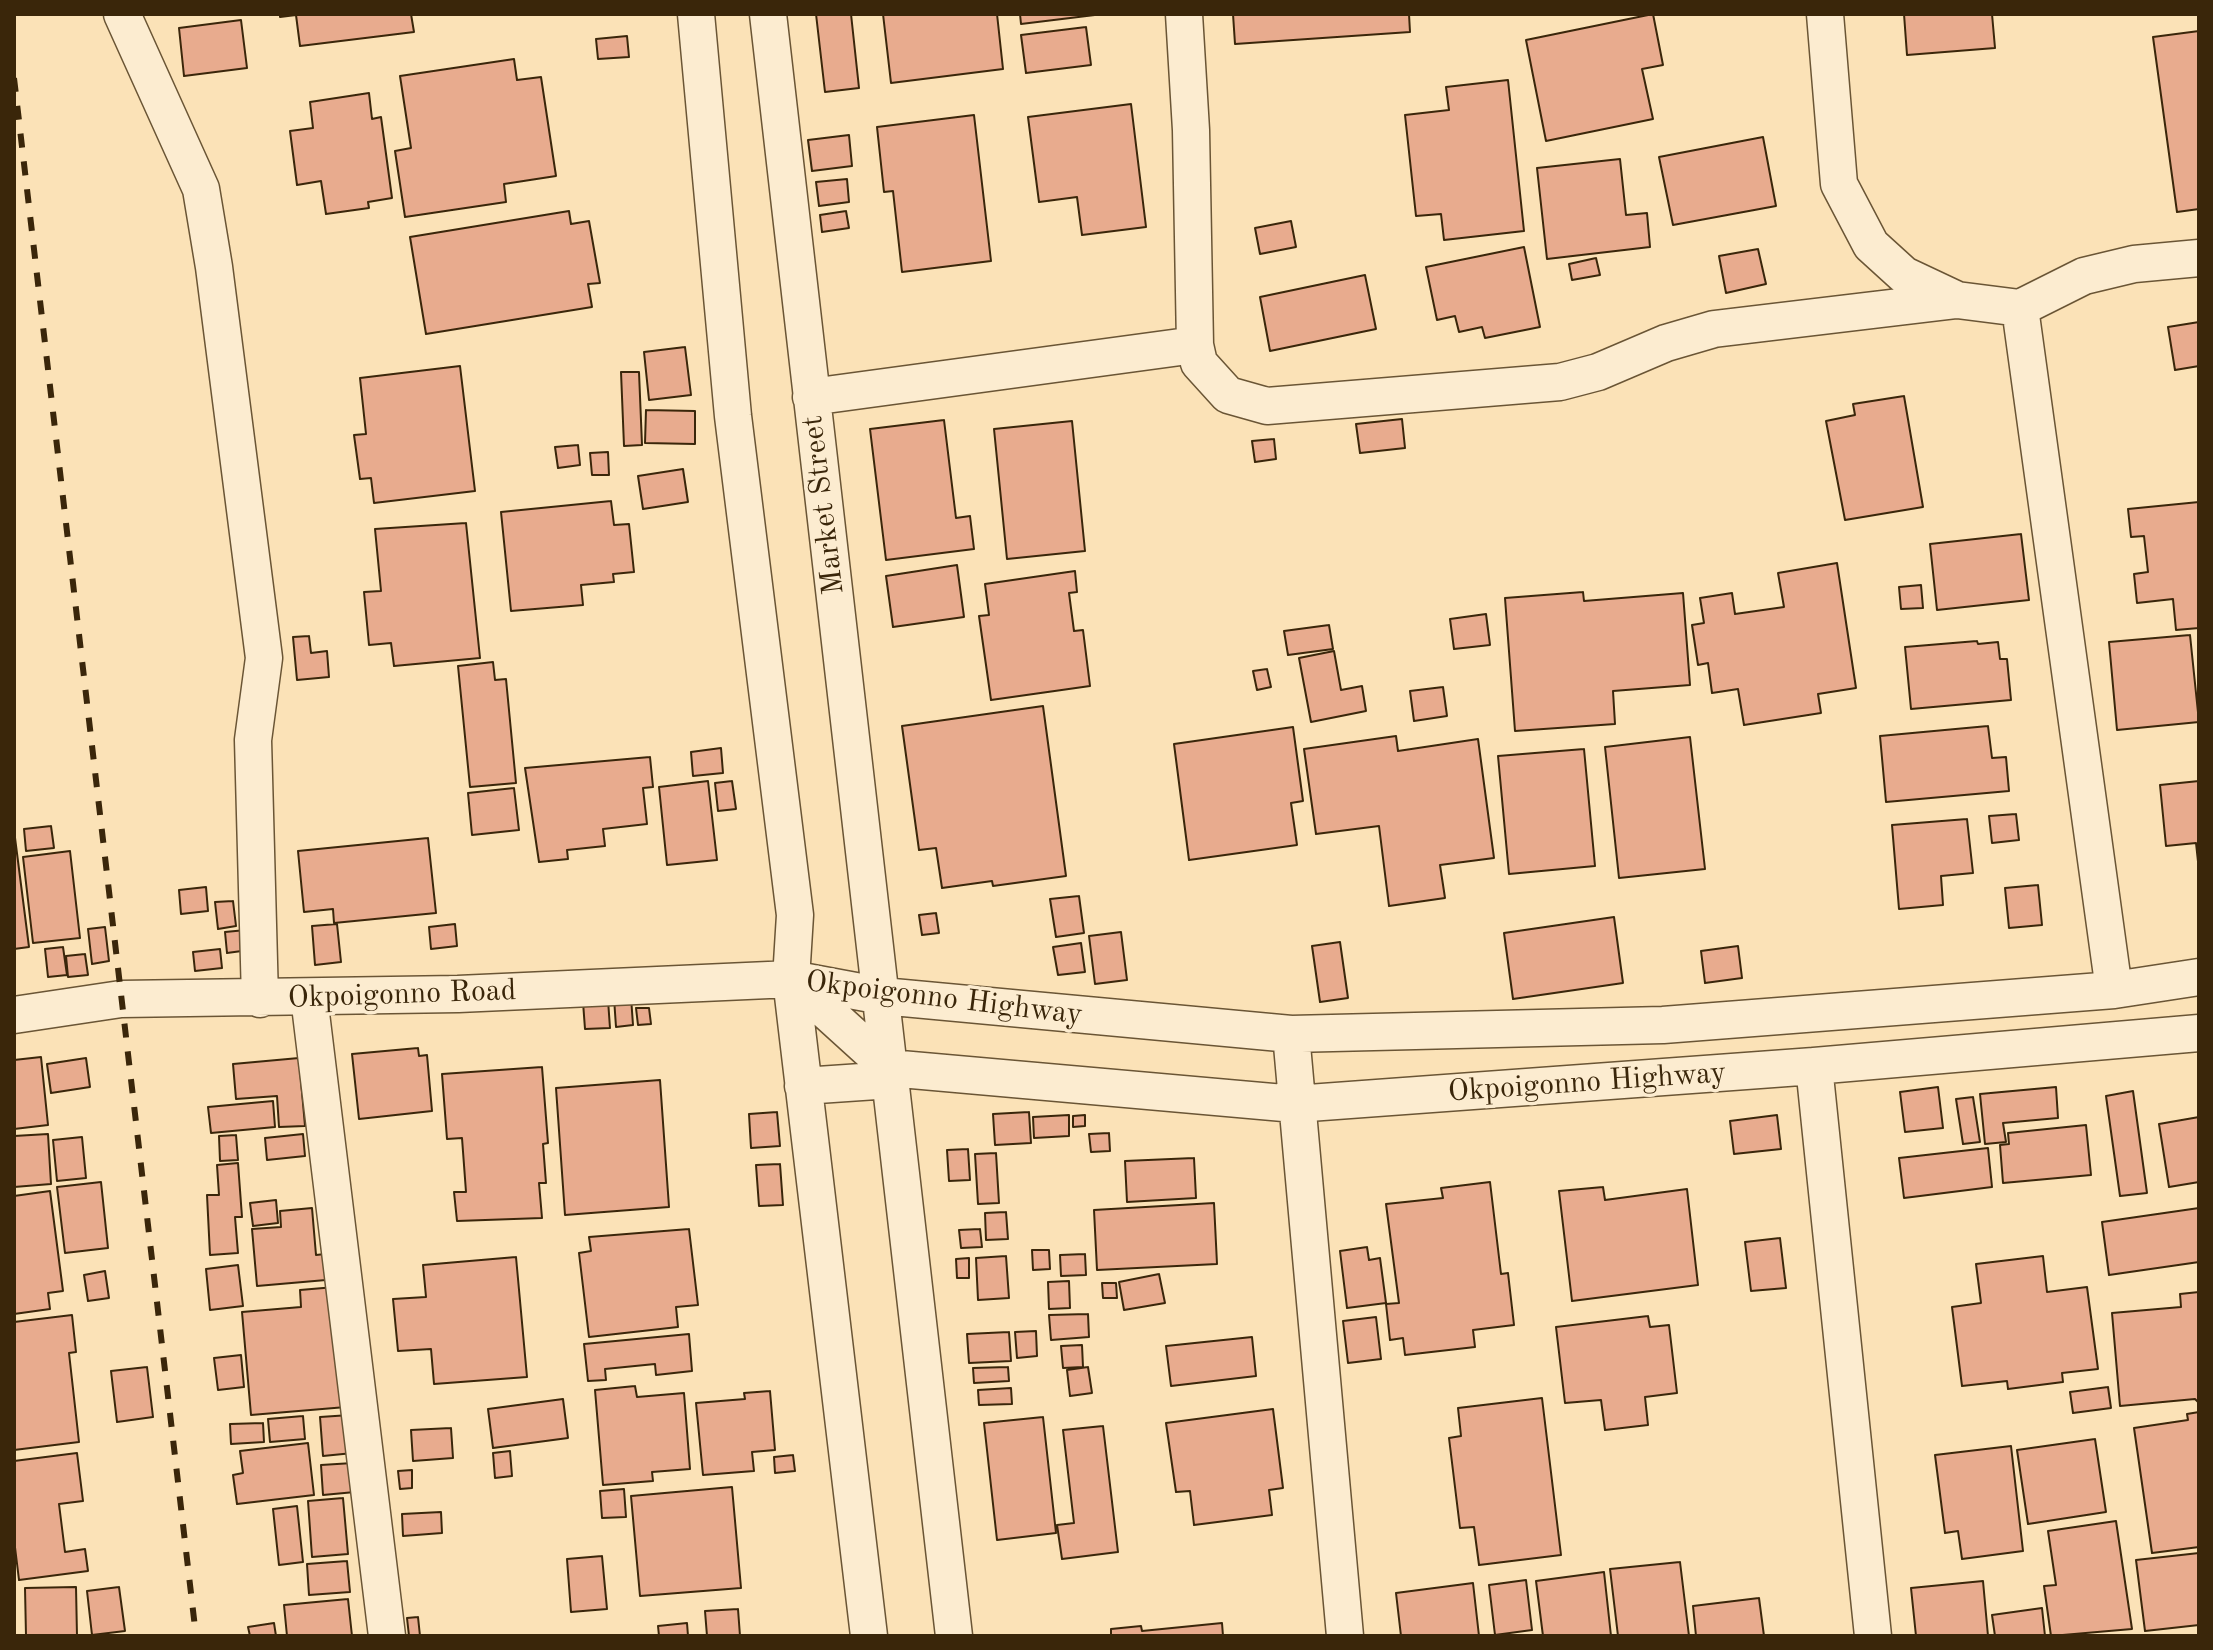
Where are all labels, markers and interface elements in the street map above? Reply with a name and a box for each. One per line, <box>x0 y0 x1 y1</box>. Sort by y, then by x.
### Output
street label: Market Street <box>795 413 853 597</box>
street label: Okpoigonno Highway <box>803 964 1085 1034</box>
street label: Okpoigonno Road <box>287 973 517 1017</box>
street label: Okpoigonno Highway <box>1447 1055 1727 1111</box>

